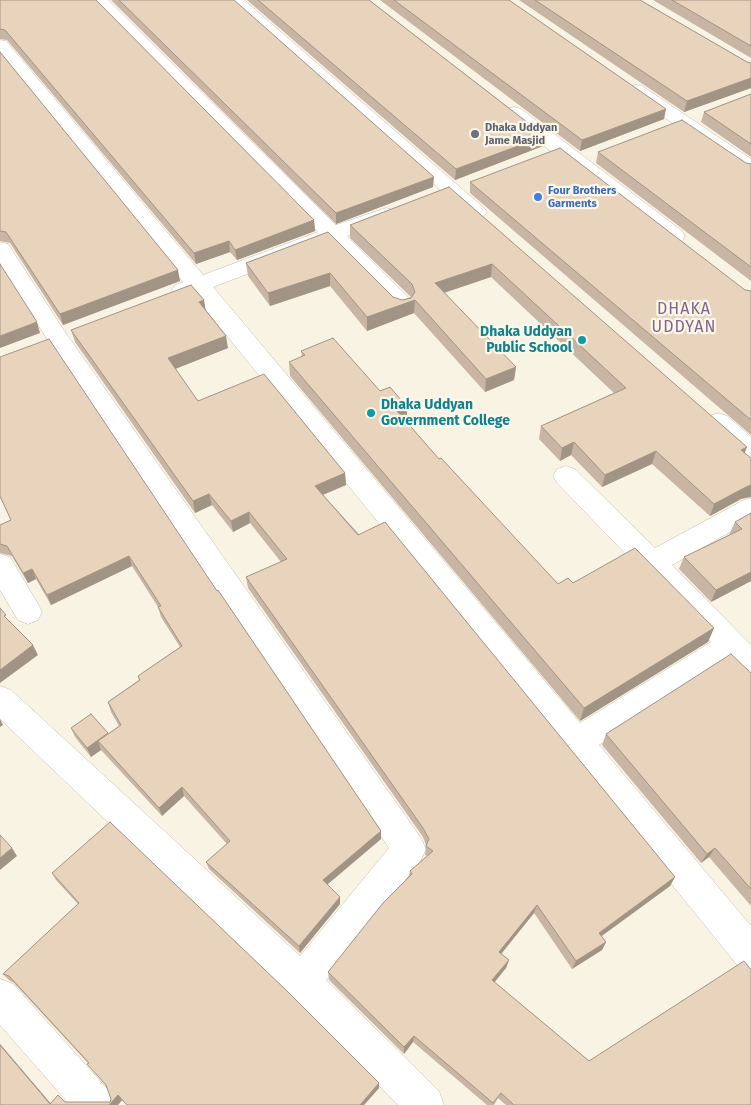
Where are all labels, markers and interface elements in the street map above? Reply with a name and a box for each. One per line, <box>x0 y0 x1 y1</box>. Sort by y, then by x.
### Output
place label: Dhaka Uddyan Jame Masjid <box>485 121 557 147</box>
marker: Dhaka Uddyan Jame Masjid <box>469 128 481 140</box>
place label: Four Brothers Garments <box>548 184 616 210</box>
marker: Four Brothers Garments <box>532 191 544 203</box>
district label: DHAKA UDDYAN <box>651 300 717 338</box>
place label: Dhaka Uddyan Public School <box>480 324 572 357</box>
marker: Dhaka Uddyan Public School <box>576 334 588 346</box>
place label: Dhaka Uddyan Government College <box>381 397 510 430</box>
marker: Dhaka Uddyan Government College <box>365 407 377 419</box>

